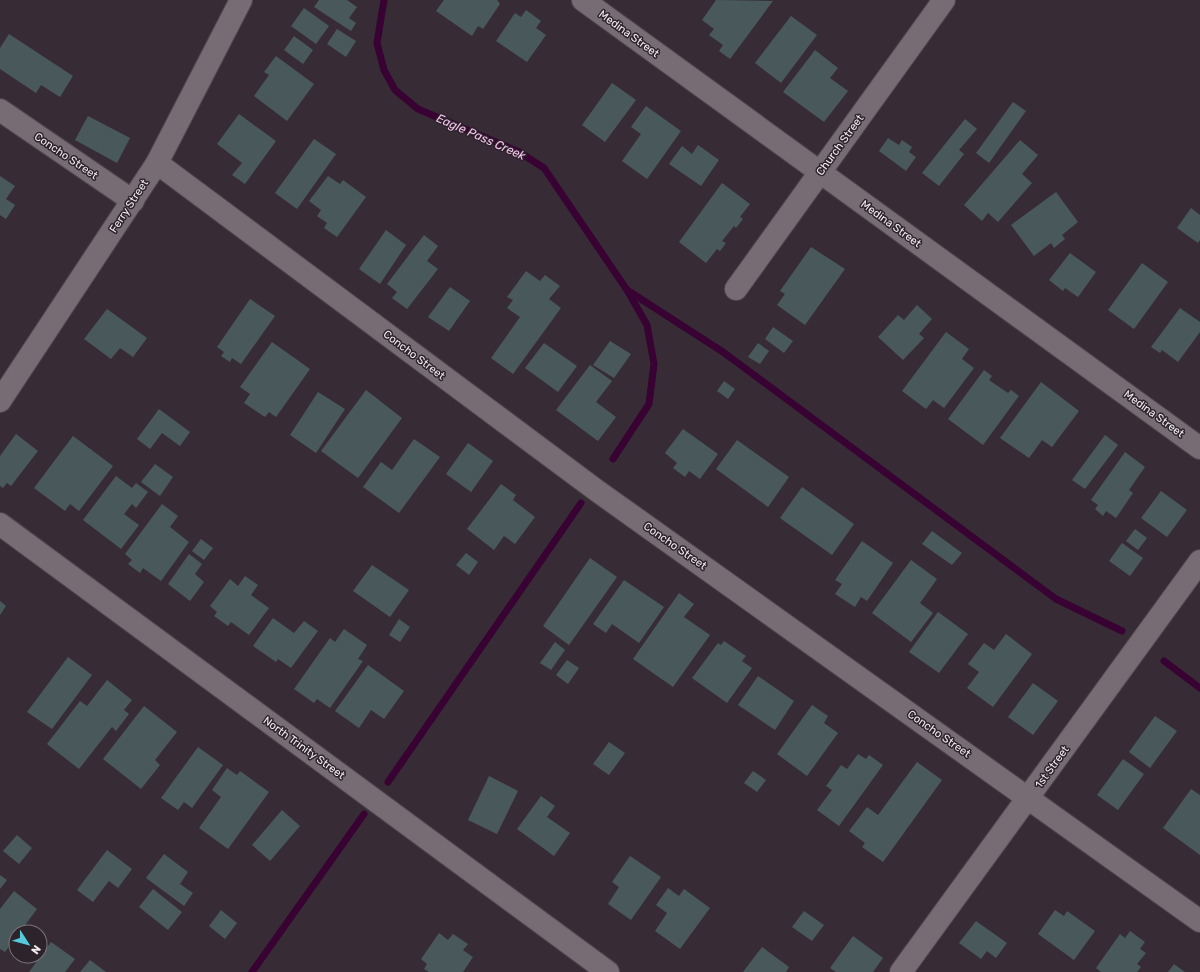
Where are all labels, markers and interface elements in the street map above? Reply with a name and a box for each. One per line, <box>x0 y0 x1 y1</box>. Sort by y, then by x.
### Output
street label: Medina Street <box>596 8 662 61</box>
water label: Eagle Pass Creek <box>434 111 528 163</box>
street label: Church Street <box>814 112 867 178</box>
street label: Concho Street <box>32 130 101 182</box>
street label: Ferry Street <box>107 176 151 235</box>
street label: Medina Street <box>858 198 924 251</box>
street label: Concho Street <box>381 328 448 383</box>
street label: Medina Street <box>1121 388 1187 441</box>
street label: Concho Street <box>641 519 710 573</box>
street label: Concho Street <box>905 707 974 761</box>
street label: North Trinity Street <box>261 714 348 782</box>
street label: 1st Street <box>1032 743 1072 791</box>
north arrow <box>8 924 48 964</box>
text: N <box>28 943 43 957</box>

